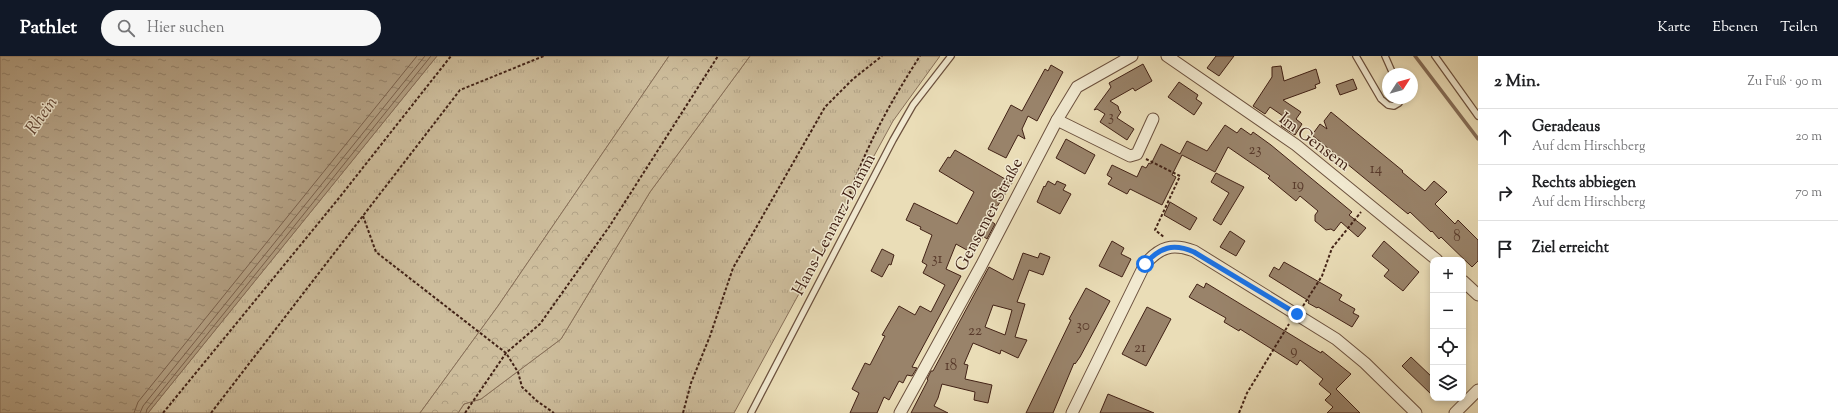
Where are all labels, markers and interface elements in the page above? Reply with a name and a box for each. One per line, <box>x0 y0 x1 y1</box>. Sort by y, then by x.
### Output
search box <box>101 10 381 46</box>
text: Pathlet <box>20 15 77 42</box>
icon: search <box>115 17 137 39</box>
text: Hier suchen <box>147 18 225 39</box>
text: Karte <box>1658 18 1691 38</box>
text: Ebenen <box>1713 18 1758 38</box>
text: Teilen <box>1780 18 1818 38</box>
north arrow <box>1382 68 1418 104</box>
text: 2 Min. <box>1494 70 1540 94</box>
text: Zu Fuß · 90 m <box>1748 73 1822 91</box>
water label: Rhein <box>20 91 65 141</box>
house number: 3 <box>1108 107 1114 128</box>
street label: Im Gensem <box>1273 108 1354 177</box>
text: Geradeaus <box>1532 117 1600 138</box>
icon: ahead <box>1494 126 1516 148</box>
text: 20 m <box>1796 128 1822 146</box>
text: Auf dem Hirschberg <box>1532 138 1645 156</box>
house number: 23 <box>1248 140 1262 161</box>
street label: Hans-Lennarz-Damm <box>787 150 882 300</box>
street label: Gensemer Straße <box>950 154 1030 276</box>
house number: 14 <box>1370 159 1383 180</box>
text: Rechts abbiegen <box>1532 173 1636 194</box>
house number: 19 <box>1292 175 1304 196</box>
icon: right <box>1494 182 1516 204</box>
text: 70 m <box>1795 184 1822 202</box>
text: Auf dem Hirschberg <box>1532 194 1645 212</box>
house number: 8 <box>1453 227 1461 248</box>
icon: arrive <box>1494 238 1516 260</box>
text: Ziel erreicht <box>1532 238 1609 259</box>
house number: 31 <box>931 249 943 270</box>
route start <box>1136 255 1154 273</box>
map controls <box>1430 257 1466 401</box>
button: + <box>1430 257 1466 293</box>
button: − <box>1430 293 1466 329</box>
route end <box>1288 305 1306 323</box>
house number: 30 <box>1076 316 1090 337</box>
house number: 22 <box>968 321 982 342</box>
button: locate <box>1430 329 1466 365</box>
house number: 21 <box>1134 338 1146 359</box>
house number: 9 <box>1290 341 1298 362</box>
house number: 18 <box>945 356 957 377</box>
button: layers <box>1430 365 1466 401</box>

